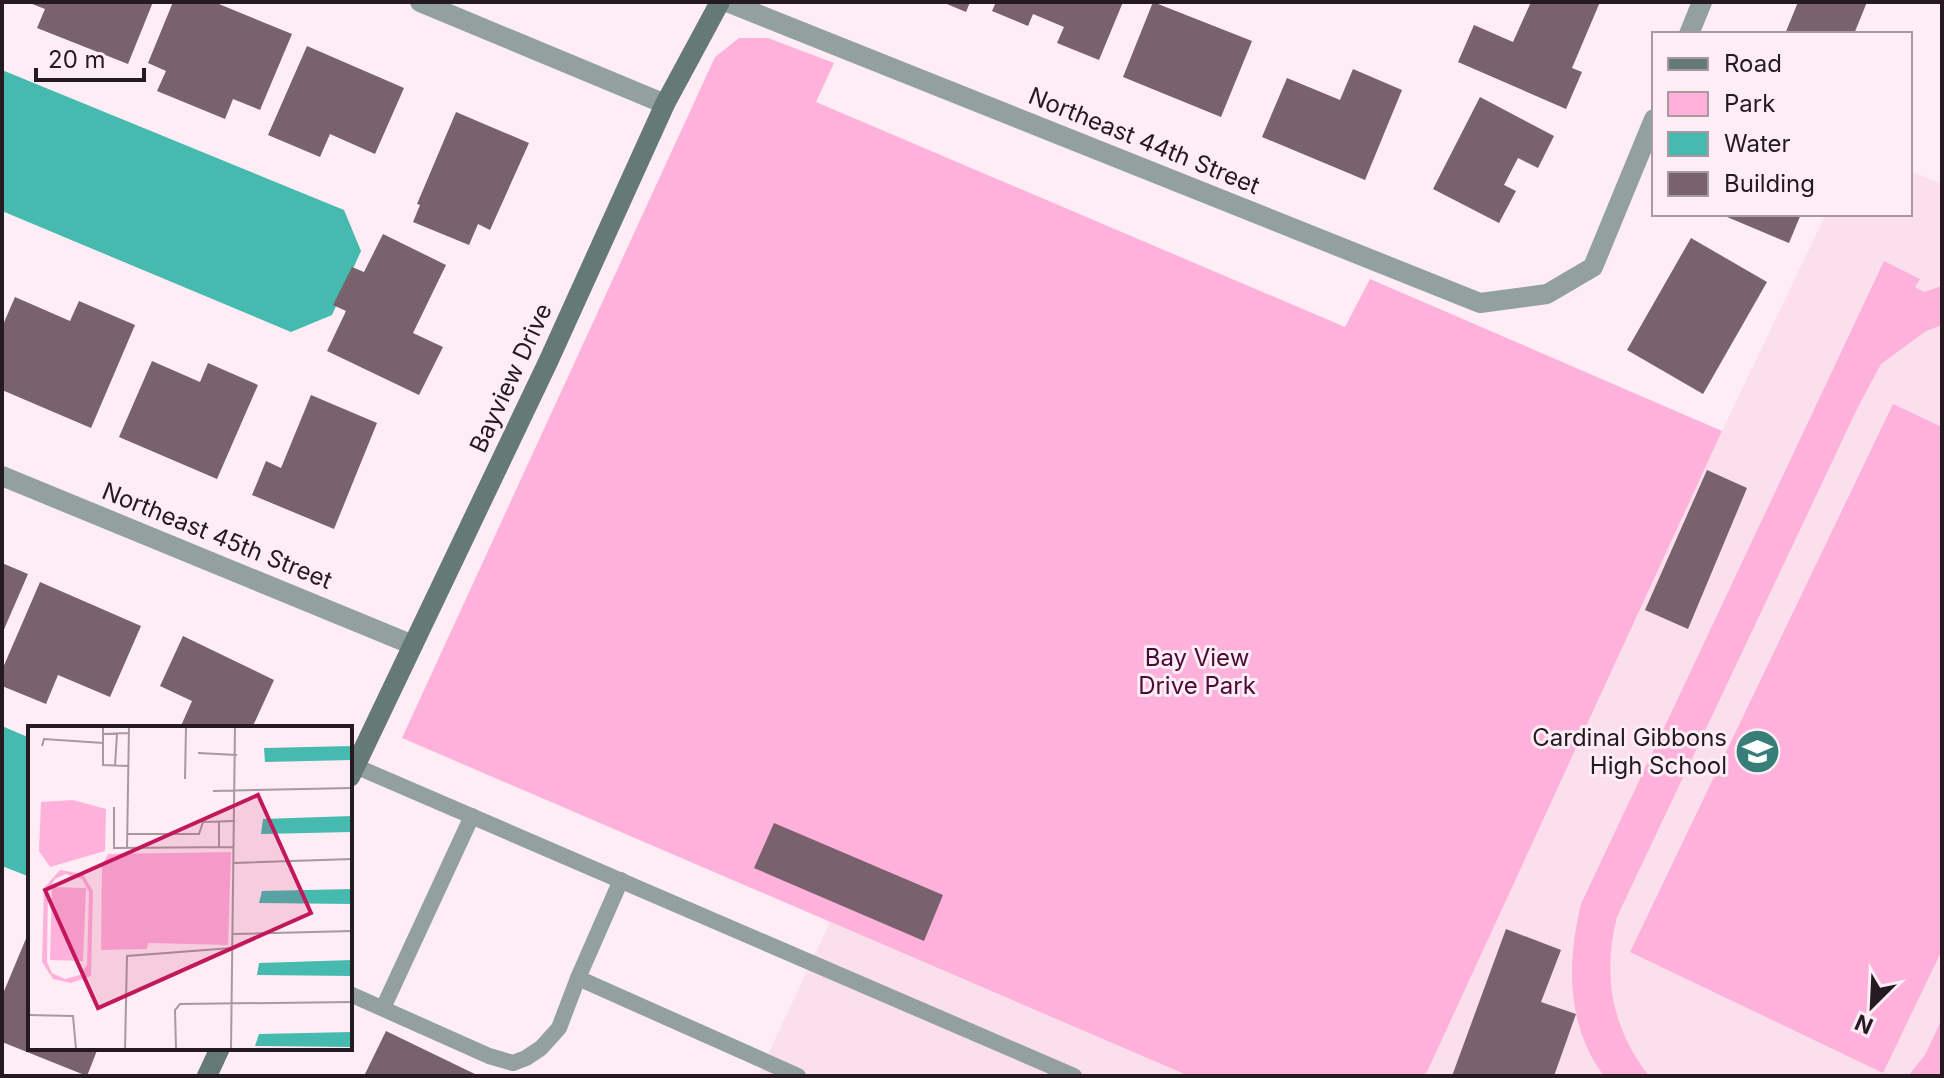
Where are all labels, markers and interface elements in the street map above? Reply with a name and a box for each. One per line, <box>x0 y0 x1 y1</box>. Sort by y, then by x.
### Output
scale bar <box>36 32 144 82</box>
legend <box>1652 32 1912 216</box>
text: 20 m <box>48 45 106 74</box>
text: Road <box>1724 49 1782 78</box>
street label: Northeast 44th Street <box>1025 81 1264 200</box>
text: Park <box>1724 89 1775 118</box>
text: Water <box>1724 129 1791 158</box>
text: Building <box>1724 169 1815 198</box>
street label: Bayview Drive <box>463 299 558 457</box>
street label: Northeast 45th Street <box>98 476 337 595</box>
park label: Bay View Drive Park <box>1138 643 1256 700</box>
place label: Cardinal Gibbons High School <box>1532 723 1727 780</box>
inset map <box>28 726 352 1050</box>
school or university icon: Cardinal Gibbons High School <box>1734 728 1782 776</box>
north arrow <box>1832 966 1912 1046</box>
text: N <box>1851 1009 1877 1040</box>

